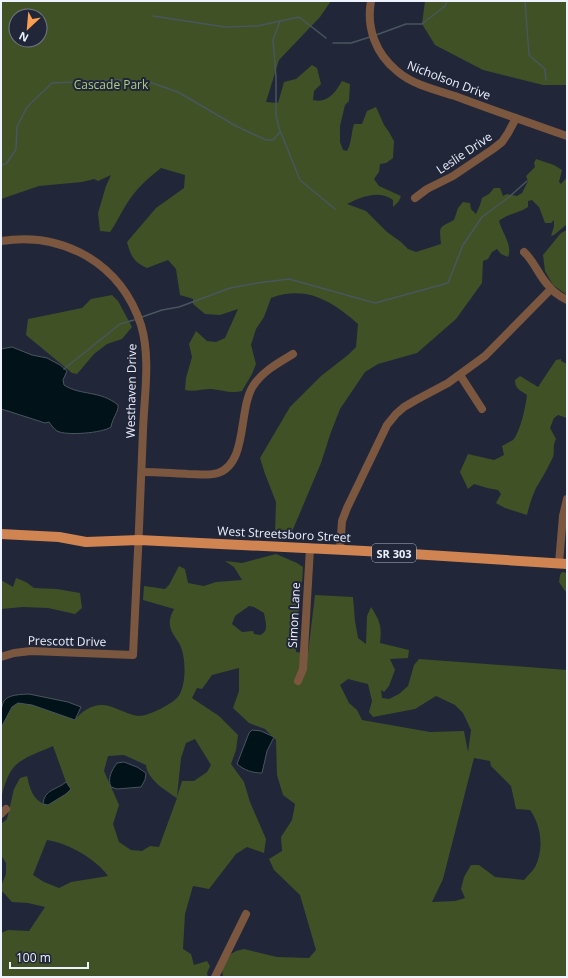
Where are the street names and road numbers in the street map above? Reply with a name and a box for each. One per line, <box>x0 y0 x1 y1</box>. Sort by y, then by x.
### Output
street label: Nicholson Drive <box>405 56 493 104</box>
street label: Leslie Drive <box>433 128 495 178</box>
street label: Westhaven Drive <box>122 343 140 438</box>
street label: West Streetsboro Street <box>217 522 351 546</box>
road number: SR 303 <box>372 544 416 562</box>
street label: Simon Lane <box>284 582 304 648</box>
street label: Prescott Drive <box>28 632 107 650</box>

